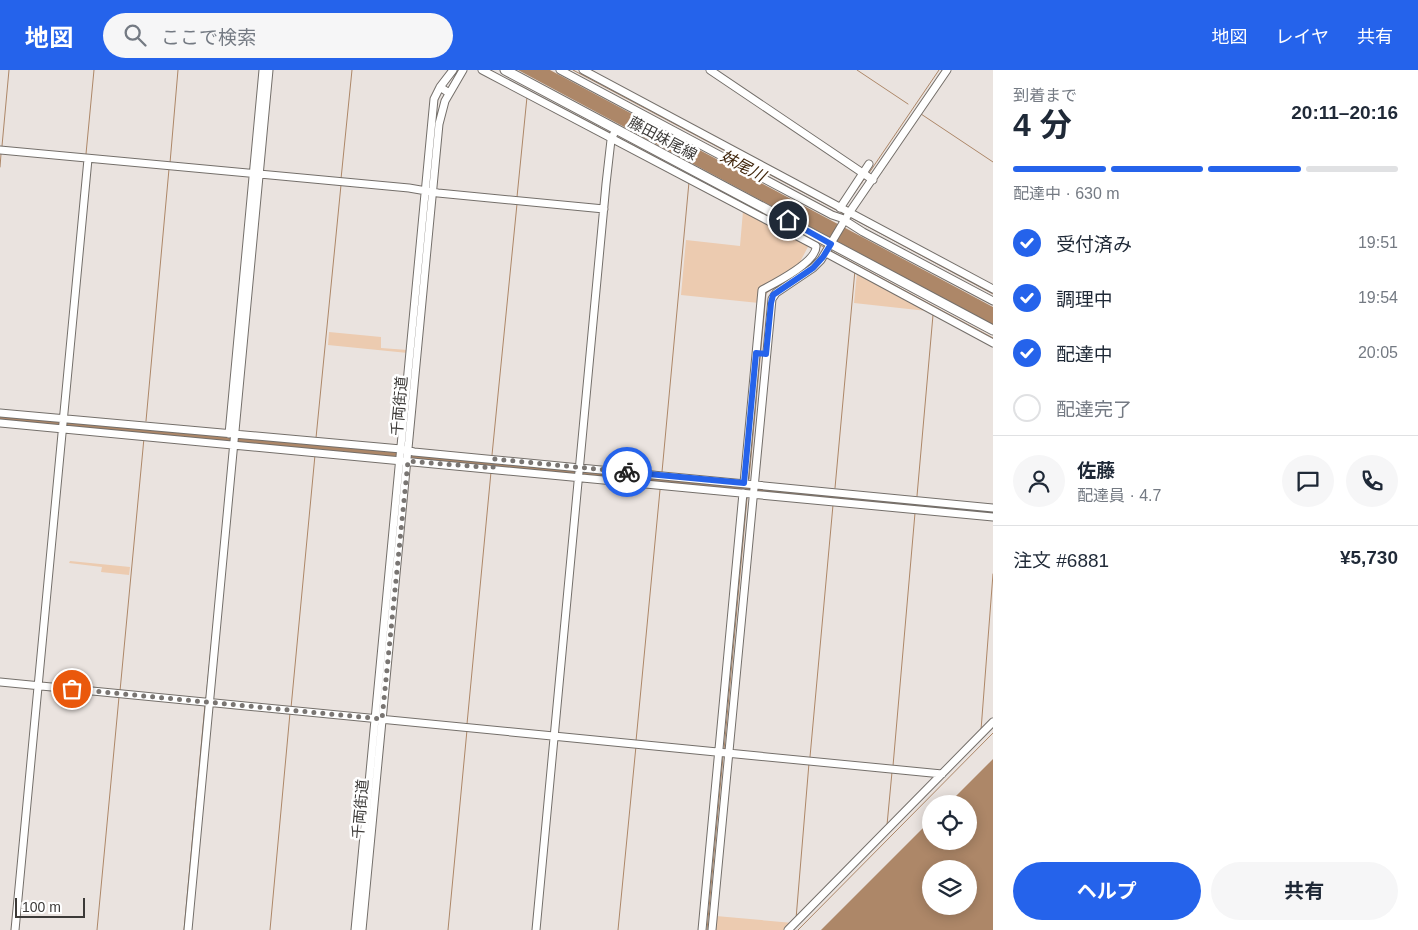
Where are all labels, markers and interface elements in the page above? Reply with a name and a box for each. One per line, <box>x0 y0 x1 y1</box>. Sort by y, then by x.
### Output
search box <box>103 13 453 58</box>
icon: search <box>121 21 149 49</box>
text: 地図 <box>25 24 73 51</box>
text: ここで検索 <box>161 27 256 48</box>
text: 地図 <box>1212 27 1248 47</box>
text: レイヤ <box>1276 27 1329 47</box>
text: 共有 <box>1357 27 1393 47</box>
text: 到着まで <box>1013 87 1077 104</box>
text: 20:11–20:16 <box>1291 102 1398 123</box>
text: 4 分 <box>1013 107 1072 143</box>
street label: 藤田妹尾線 <box>626 113 700 163</box>
water label: 妹尾川 <box>718 147 770 186</box>
text: 配達中 · 630 m <box>1013 185 1120 202</box>
pin <box>767 199 809 241</box>
icon: home <box>774 206 802 234</box>
icon: check <box>1013 229 1041 257</box>
text: 受付済み <box>1056 234 1132 255</box>
text: 19:51 <box>1358 234 1398 251</box>
icon: check <box>1013 284 1041 312</box>
text: 調理中 <box>1056 289 1113 310</box>
text: 19:54 <box>1358 289 1398 306</box>
icon: check <box>1013 339 1041 367</box>
text: 配達中 <box>1056 344 1113 365</box>
text: 20:05 <box>1358 344 1398 361</box>
street label: 千両街道 <box>388 375 410 437</box>
text: 配達完了 <box>1056 399 1132 420</box>
courier <box>602 447 652 497</box>
button: person <box>1013 455 1065 507</box>
button: chat <box>1282 455 1334 507</box>
button: phone <box>1346 455 1398 507</box>
icon: bike <box>613 458 641 486</box>
text: 佐藤 <box>1077 460 1115 481</box>
text: 配達員 · 4.7 <box>1077 487 1161 504</box>
text: ¥5,730 <box>1340 547 1398 568</box>
text: 注文 #6881 <box>1013 550 1109 571</box>
pin <box>51 668 93 710</box>
icon: bag <box>58 675 86 703</box>
street label: 千両街道 <box>349 778 371 840</box>
map controls <box>922 795 977 915</box>
button: locate <box>922 795 977 850</box>
button: layers <box>922 860 977 915</box>
button: ヘルプ <box>1013 862 1201 920</box>
button: 共有 <box>1211 862 1398 920</box>
scale bar <box>15 895 85 918</box>
text: 100 m <box>22 899 61 915</box>

